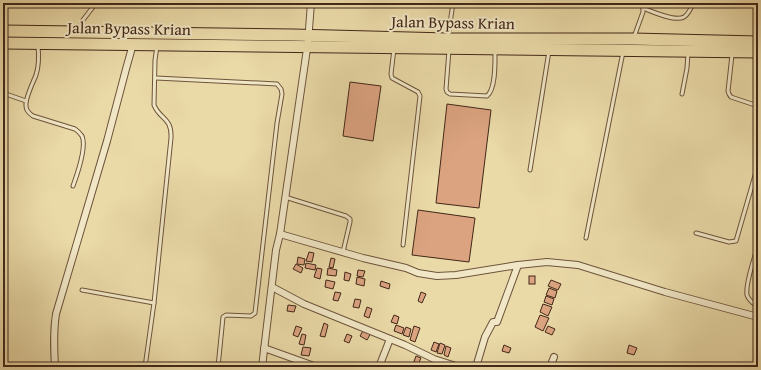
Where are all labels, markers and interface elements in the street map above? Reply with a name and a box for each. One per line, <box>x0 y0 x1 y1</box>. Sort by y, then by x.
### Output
street label: Jalan Bypass Krian <box>389 9 515 35</box>
street label: Jalan Bypass Krian <box>65 15 191 41</box>

